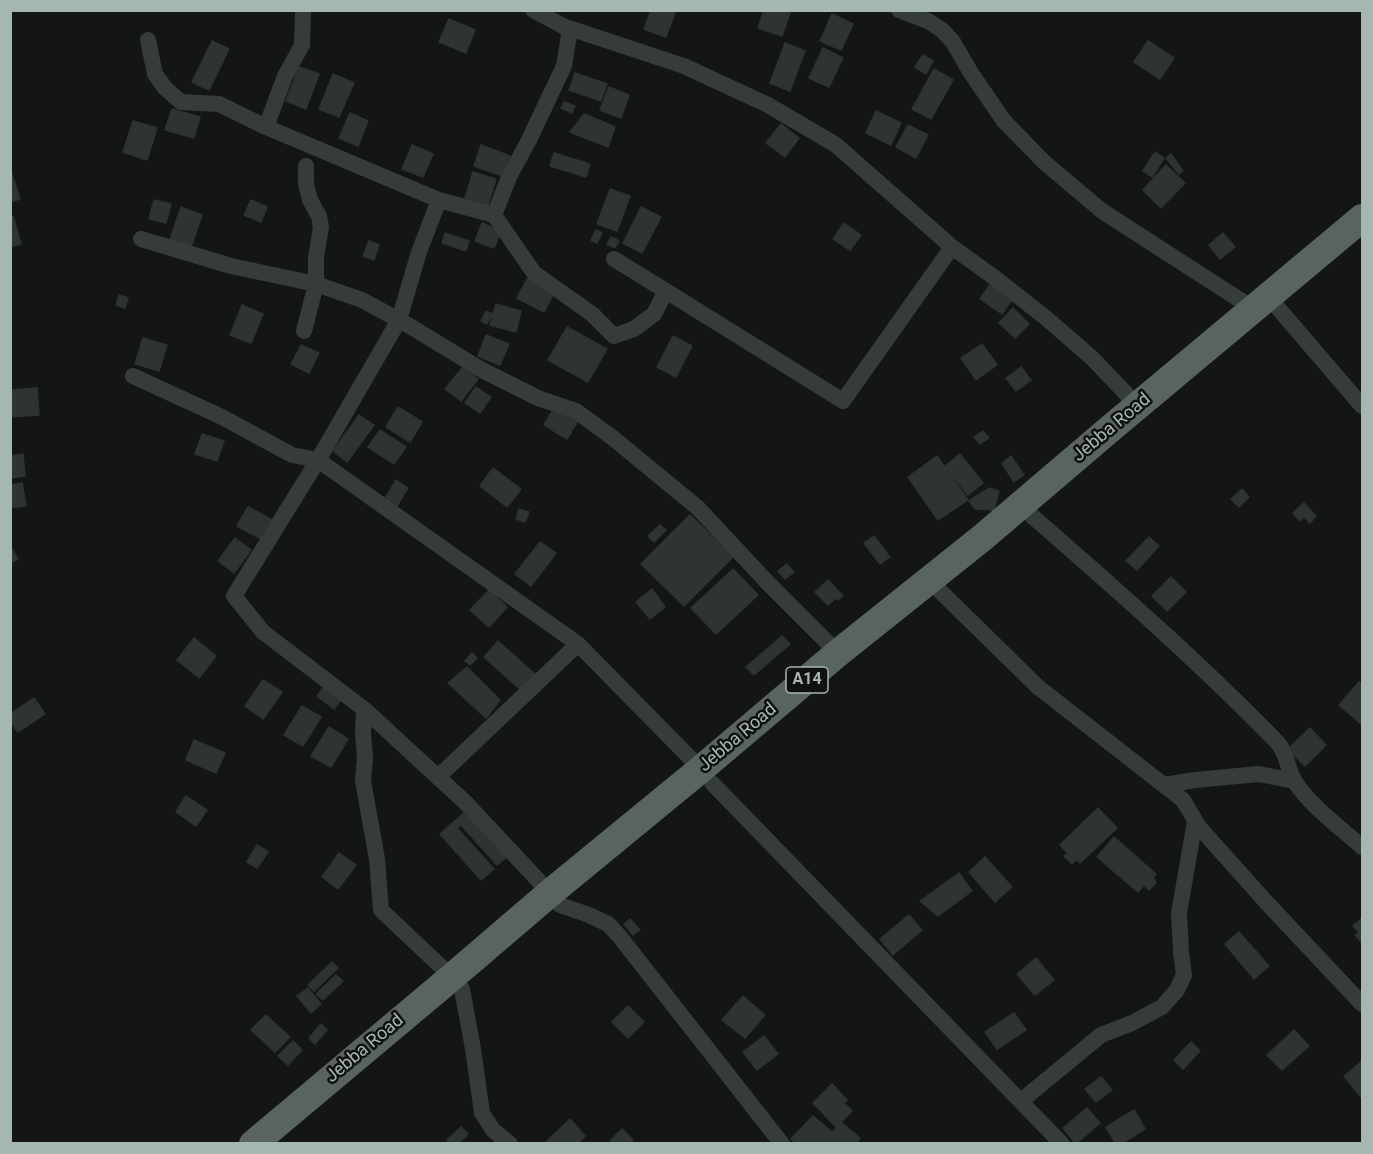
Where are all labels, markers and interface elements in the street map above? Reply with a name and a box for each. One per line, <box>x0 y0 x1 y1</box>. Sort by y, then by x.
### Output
street label: Jebba Road <box>1069 389 1155 467</box>
road number: A14 <box>786 667 828 693</box>
street label: Jebba Road <box>695 699 781 777</box>
street label: Jebba Road <box>322 1010 408 1088</box>

